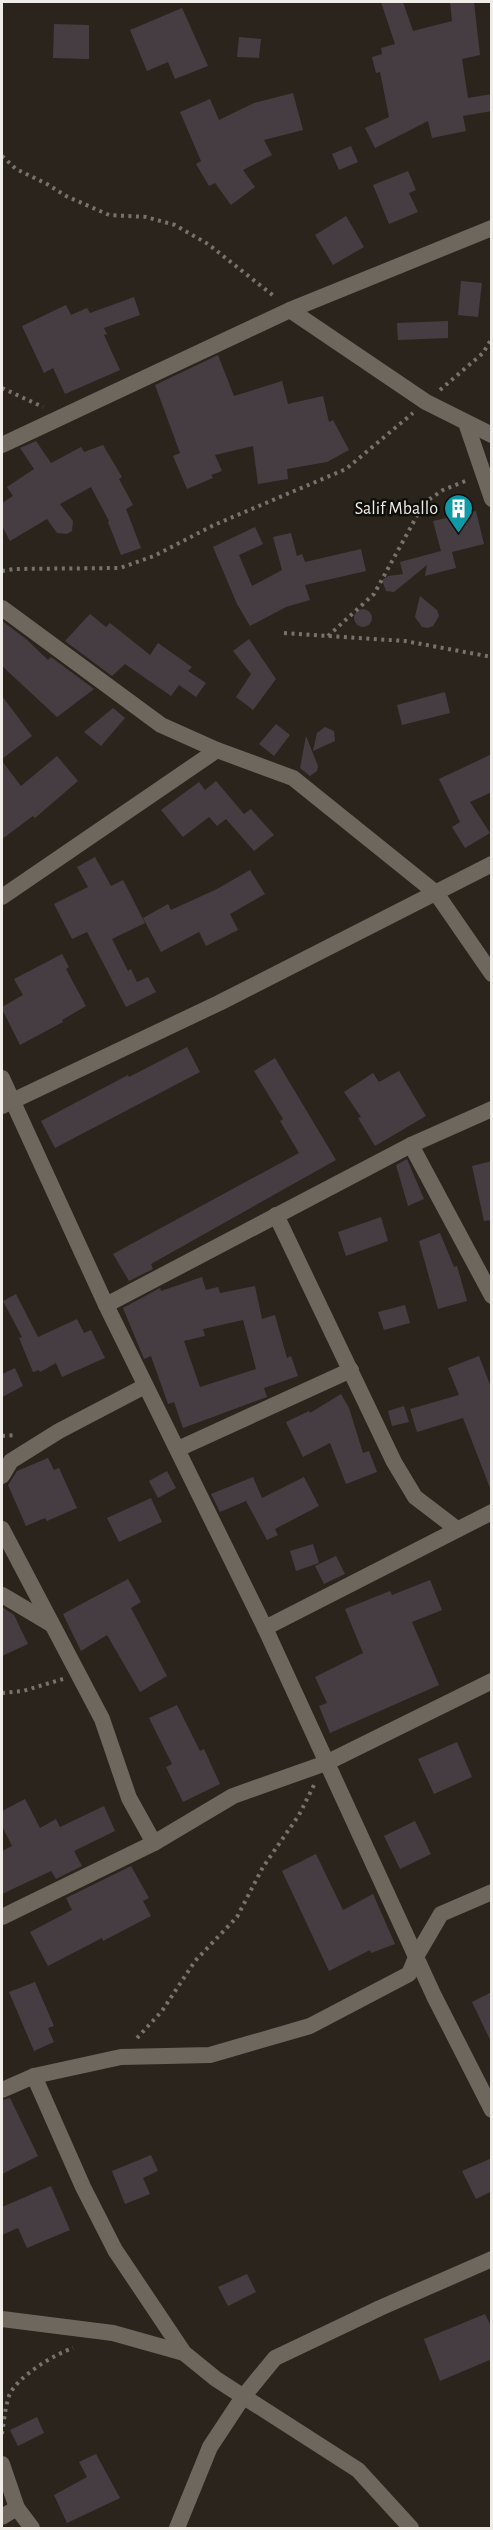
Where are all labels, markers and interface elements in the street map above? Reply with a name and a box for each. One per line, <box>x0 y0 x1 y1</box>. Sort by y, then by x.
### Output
building icon: Salif Mballo <box>443 492 475 534</box>
place label: Salif Mballo <box>355 500 438 518</box>

